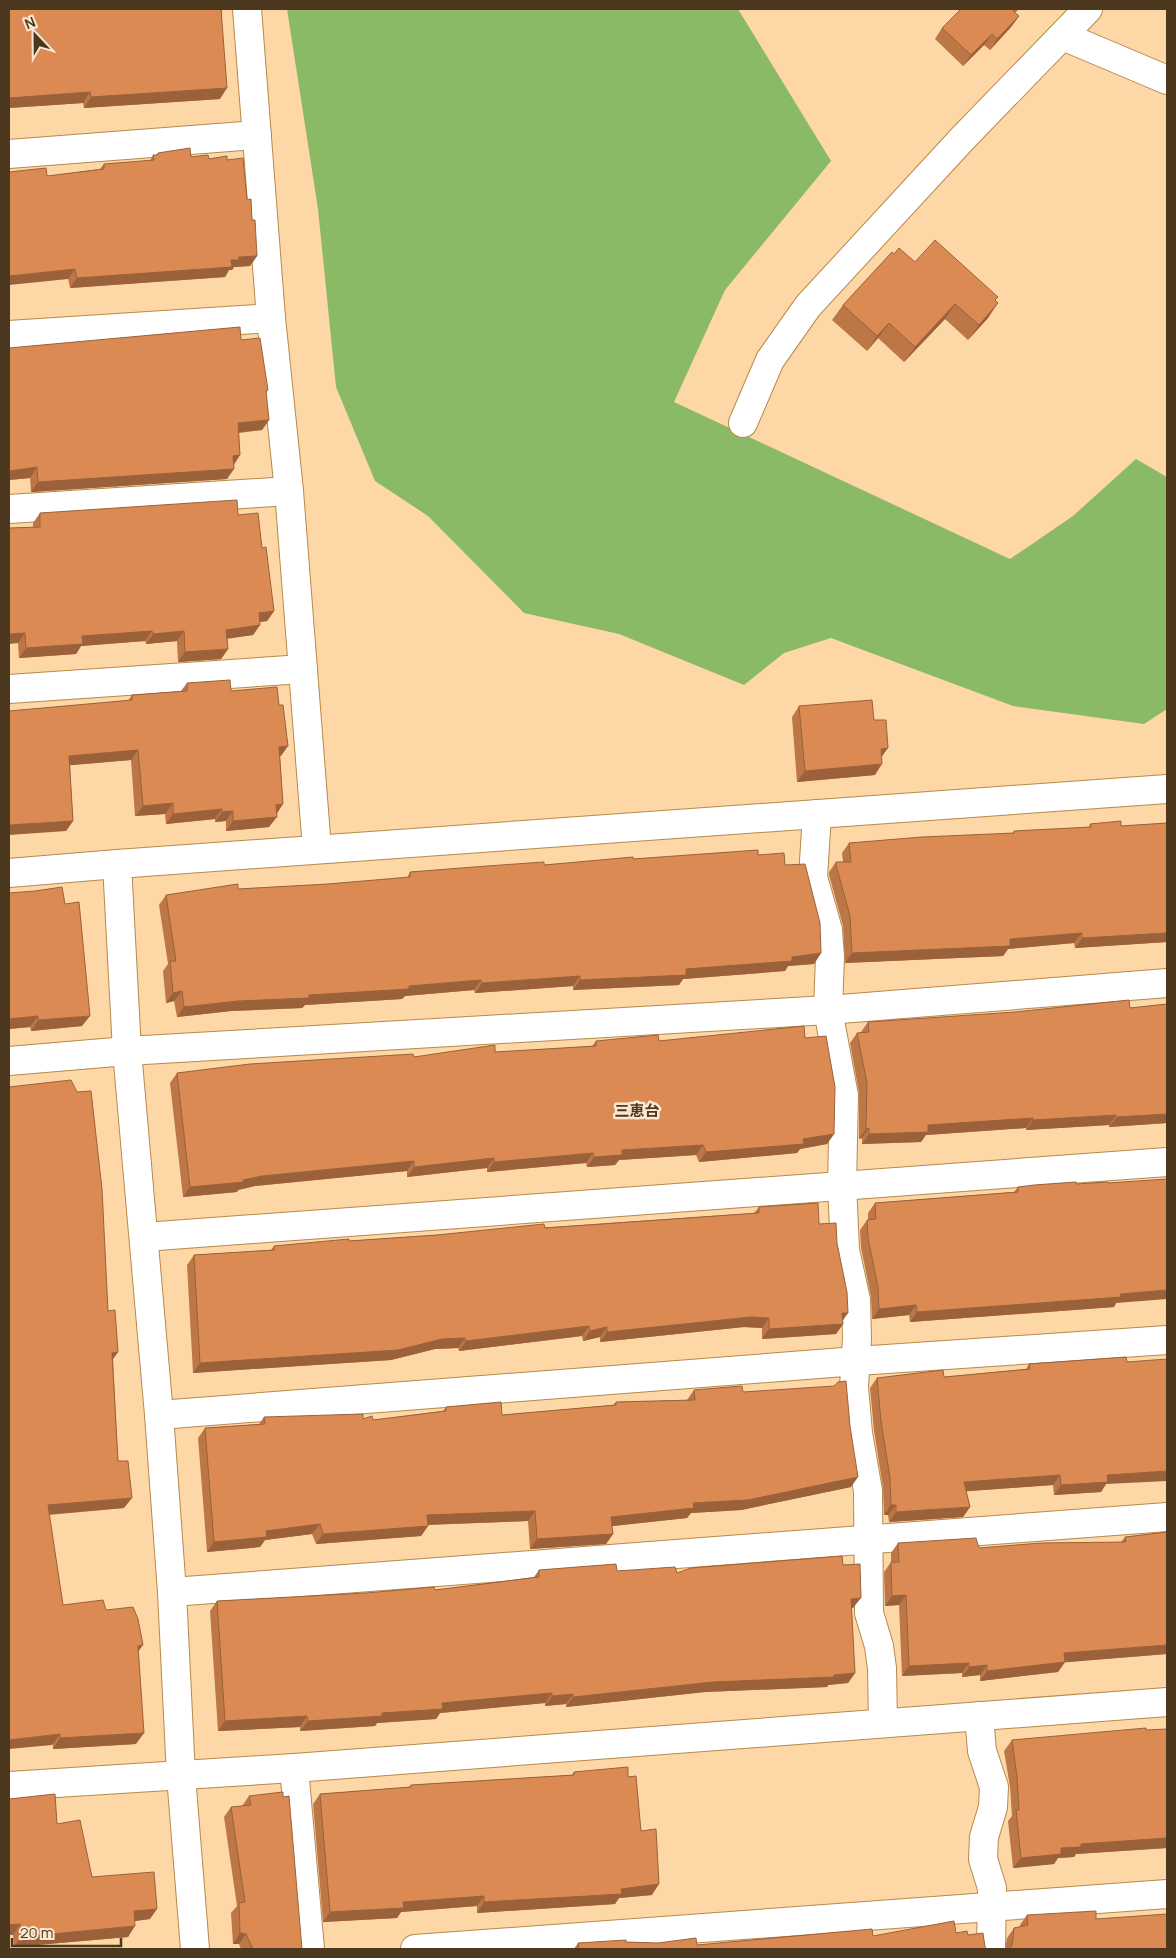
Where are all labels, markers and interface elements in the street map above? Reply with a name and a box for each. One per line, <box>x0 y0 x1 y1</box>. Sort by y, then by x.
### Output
north arrow <box>10 10 60 60</box>
text: N <box>22 12 38 33</box>
district label: 三恵台 <box>614 1100 660 1121</box>
scale bar <box>12 1916 121 1948</box>
text: 20 m <box>20 1922 53 1943</box>

